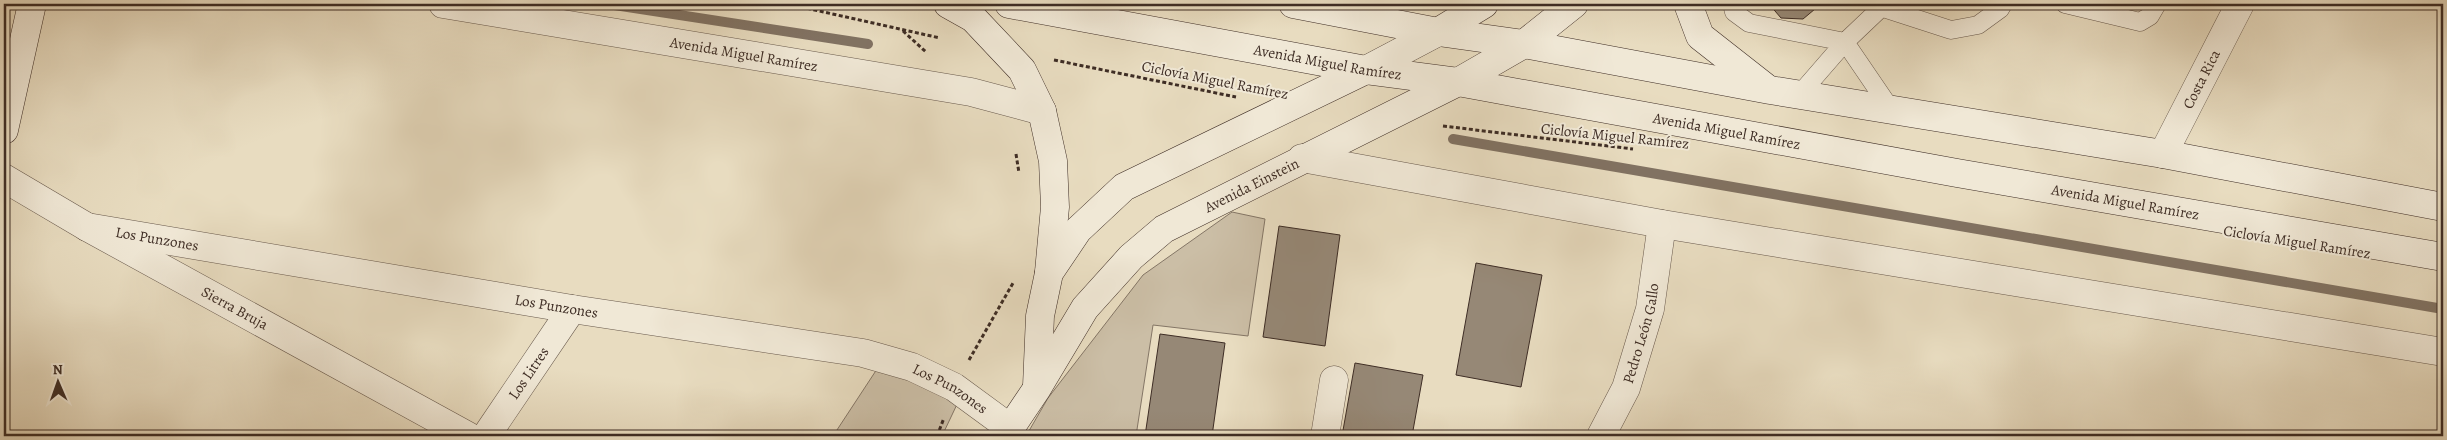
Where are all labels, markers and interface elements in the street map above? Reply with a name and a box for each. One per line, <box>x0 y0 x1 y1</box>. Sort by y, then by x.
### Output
street label: Avenida Miguel Ramírez <box>667 32 819 76</box>
street label: Avenida Miguel Ramírez <box>1251 39 1403 85</box>
street label: Costa Rica <box>2178 46 2225 112</box>
street label: Ciclovía Miguel Ramírez <box>1140 56 1290 104</box>
street label: Avenida Miguel Ramírez <box>1650 108 1802 154</box>
street label: Ciclovía Miguel Ramírez <box>1540 118 1690 154</box>
street label: Avenida Einstein <box>1200 153 1302 218</box>
street label: Avenida Miguel Ramírez <box>2049 179 2201 225</box>
street label: Ciclovía Miguel Ramírez <box>2222 220 2372 264</box>
street label: Los Punzones <box>114 222 200 256</box>
street label: Sierra Bruja <box>198 282 272 335</box>
street label: Pedro León Gallo <box>1618 282 1664 386</box>
street label: Los Punzones <box>513 289 599 323</box>
street label: Los Litres <box>504 343 554 403</box>
north arrow <box>32 358 82 408</box>
street label: Los Punzones <box>909 359 992 418</box>
text: N <box>52 360 63 379</box>

